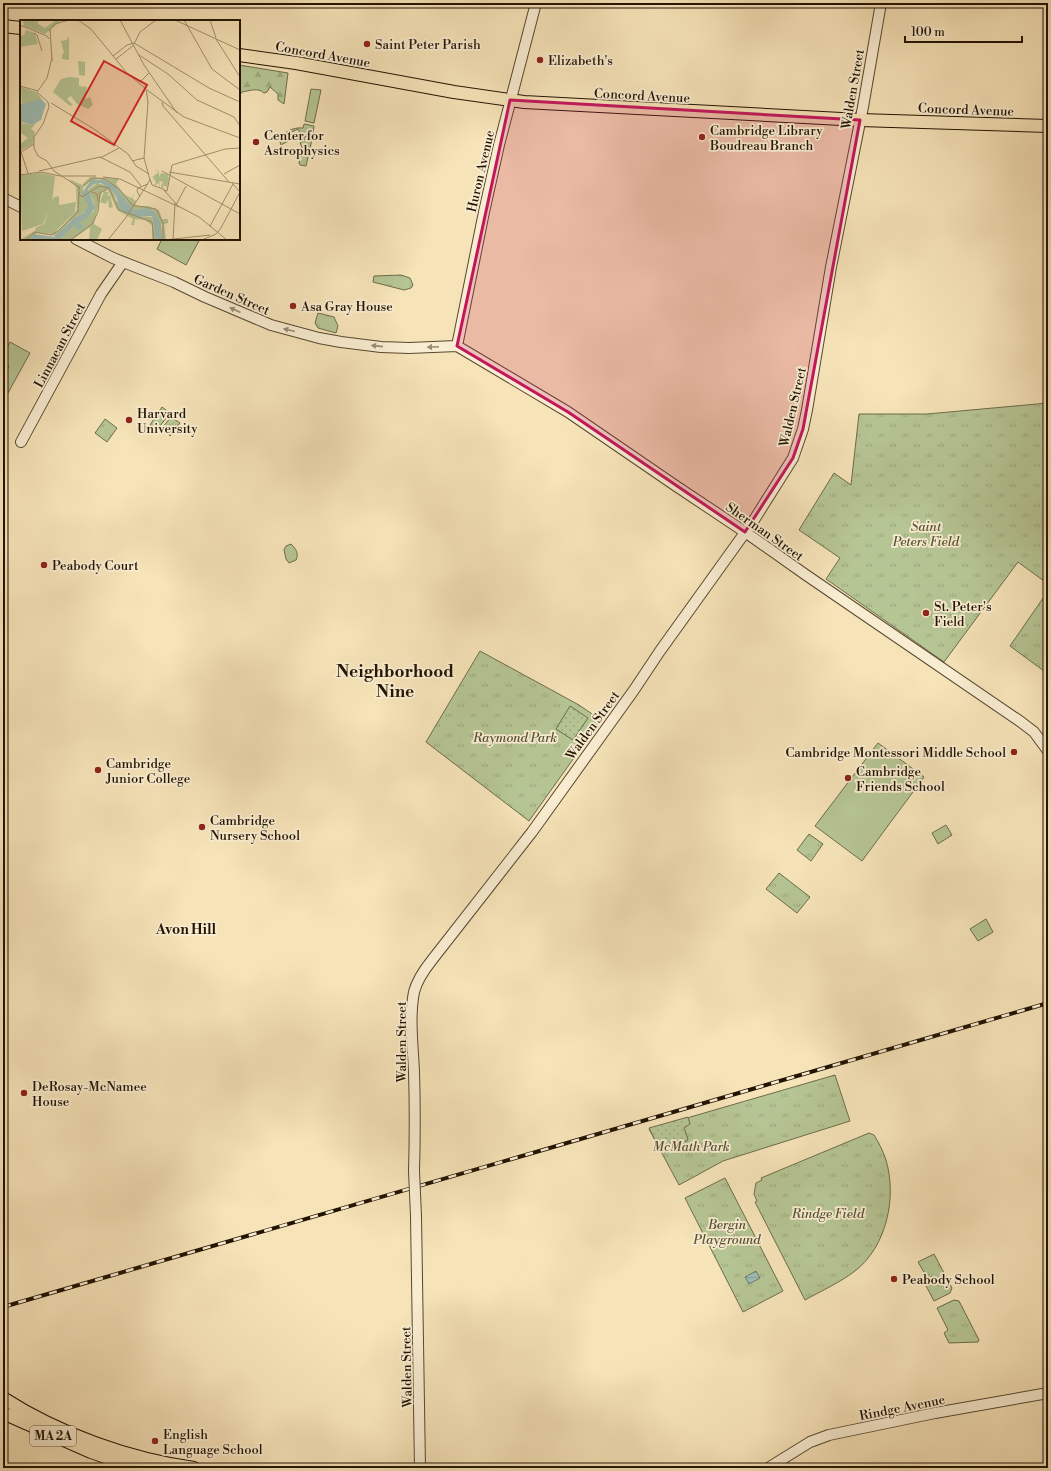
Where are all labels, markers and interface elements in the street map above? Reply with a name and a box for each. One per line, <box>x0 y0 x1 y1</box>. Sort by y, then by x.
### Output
scale bar <box>905 18 1022 44</box>
inset map <box>20 20 240 240</box>
text: 100 m <box>911 25 945 40</box>
place label: Saint Peter Parish <box>375 37 481 53</box>
street label: Concord Avenue <box>274 39 372 71</box>
marker: Saint Peter Parish <box>362 39 372 49</box>
street label: Walden Street <box>838 47 868 131</box>
place label: Elizabeth's <box>548 53 613 69</box>
marker: Elizabeth's <box>535 55 545 65</box>
street label: Concord Avenue <box>593 85 691 107</box>
street label: Concord Avenue <box>918 100 1015 120</box>
place label: Cambridge Library Boudreau Branch <box>709 123 823 154</box>
place label: Center for Astrophysics <box>263 128 340 159</box>
street label: Huron Avenue <box>464 128 498 214</box>
marker: Cambridge Library Boudreau Branch <box>697 132 707 142</box>
marker: Center for Astrophysics <box>251 137 261 147</box>
street label: Garden Street <box>191 271 272 319</box>
place label: Asa Gray House <box>300 299 393 315</box>
street label: Linnaean Street <box>31 300 89 391</box>
marker: Asa Gray House <box>288 301 298 311</box>
one-way arrow <box>229 307 241 313</box>
one-way arrow <box>283 326 295 332</box>
one-way arrow <box>371 343 383 349</box>
one-way arrow <box>427 343 439 350</box>
street label: Walden Street <box>776 366 810 449</box>
place label: Harvard University <box>137 406 198 437</box>
marker: Harvard University <box>124 415 134 425</box>
street label: Sherman Street <box>722 499 807 565</box>
park label: Saint Peters Field <box>892 519 960 550</box>
place label: Peabody Court <box>52 558 139 574</box>
marker: Peabody Court <box>39 560 49 570</box>
place label: St. Peter's Field <box>934 599 992 630</box>
marker: St. Peter's Field <box>921 608 931 618</box>
district label: Neighborhood Nine <box>336 661 454 703</box>
street label: Walden Street <box>562 688 623 764</box>
park label: Raymond Park <box>472 730 557 746</box>
place label: Cambridge Montessori Middle School <box>785 745 1006 761</box>
marker: Cambridge Montessori Middle School <box>1009 747 1019 757</box>
place label: Cambridge Junior College <box>105 756 191 787</box>
place label: Cambridge Friends School <box>856 764 945 795</box>
marker: Cambridge Junior College <box>93 765 103 775</box>
marker: Cambridge Friends School <box>843 773 853 783</box>
place label: Cambridge Nursery School <box>210 813 300 844</box>
marker: Cambridge Nursery School <box>197 822 207 832</box>
district label: Avon Hill <box>155 921 217 939</box>
street label: Walden Street <box>394 1001 410 1084</box>
place label: DeRosay-McNamee House <box>32 1079 147 1110</box>
marker: DeRosay-McNamee House <box>19 1088 29 1098</box>
park label: McMath Park <box>653 1139 730 1155</box>
park label: Rindge Field <box>791 1206 865 1222</box>
park label: Bergin Playground <box>692 1217 761 1248</box>
place label: Peabody School <box>902 1272 995 1288</box>
marker: Peabody School <box>889 1274 899 1284</box>
street label: Walden Street <box>398 1326 416 1409</box>
street label: Rindge Avenue <box>858 1392 947 1424</box>
road number: MA 2A <box>30 1426 76 1446</box>
place label: English Language School <box>163 1427 263 1458</box>
marker: English Language School <box>150 1436 160 1446</box>

